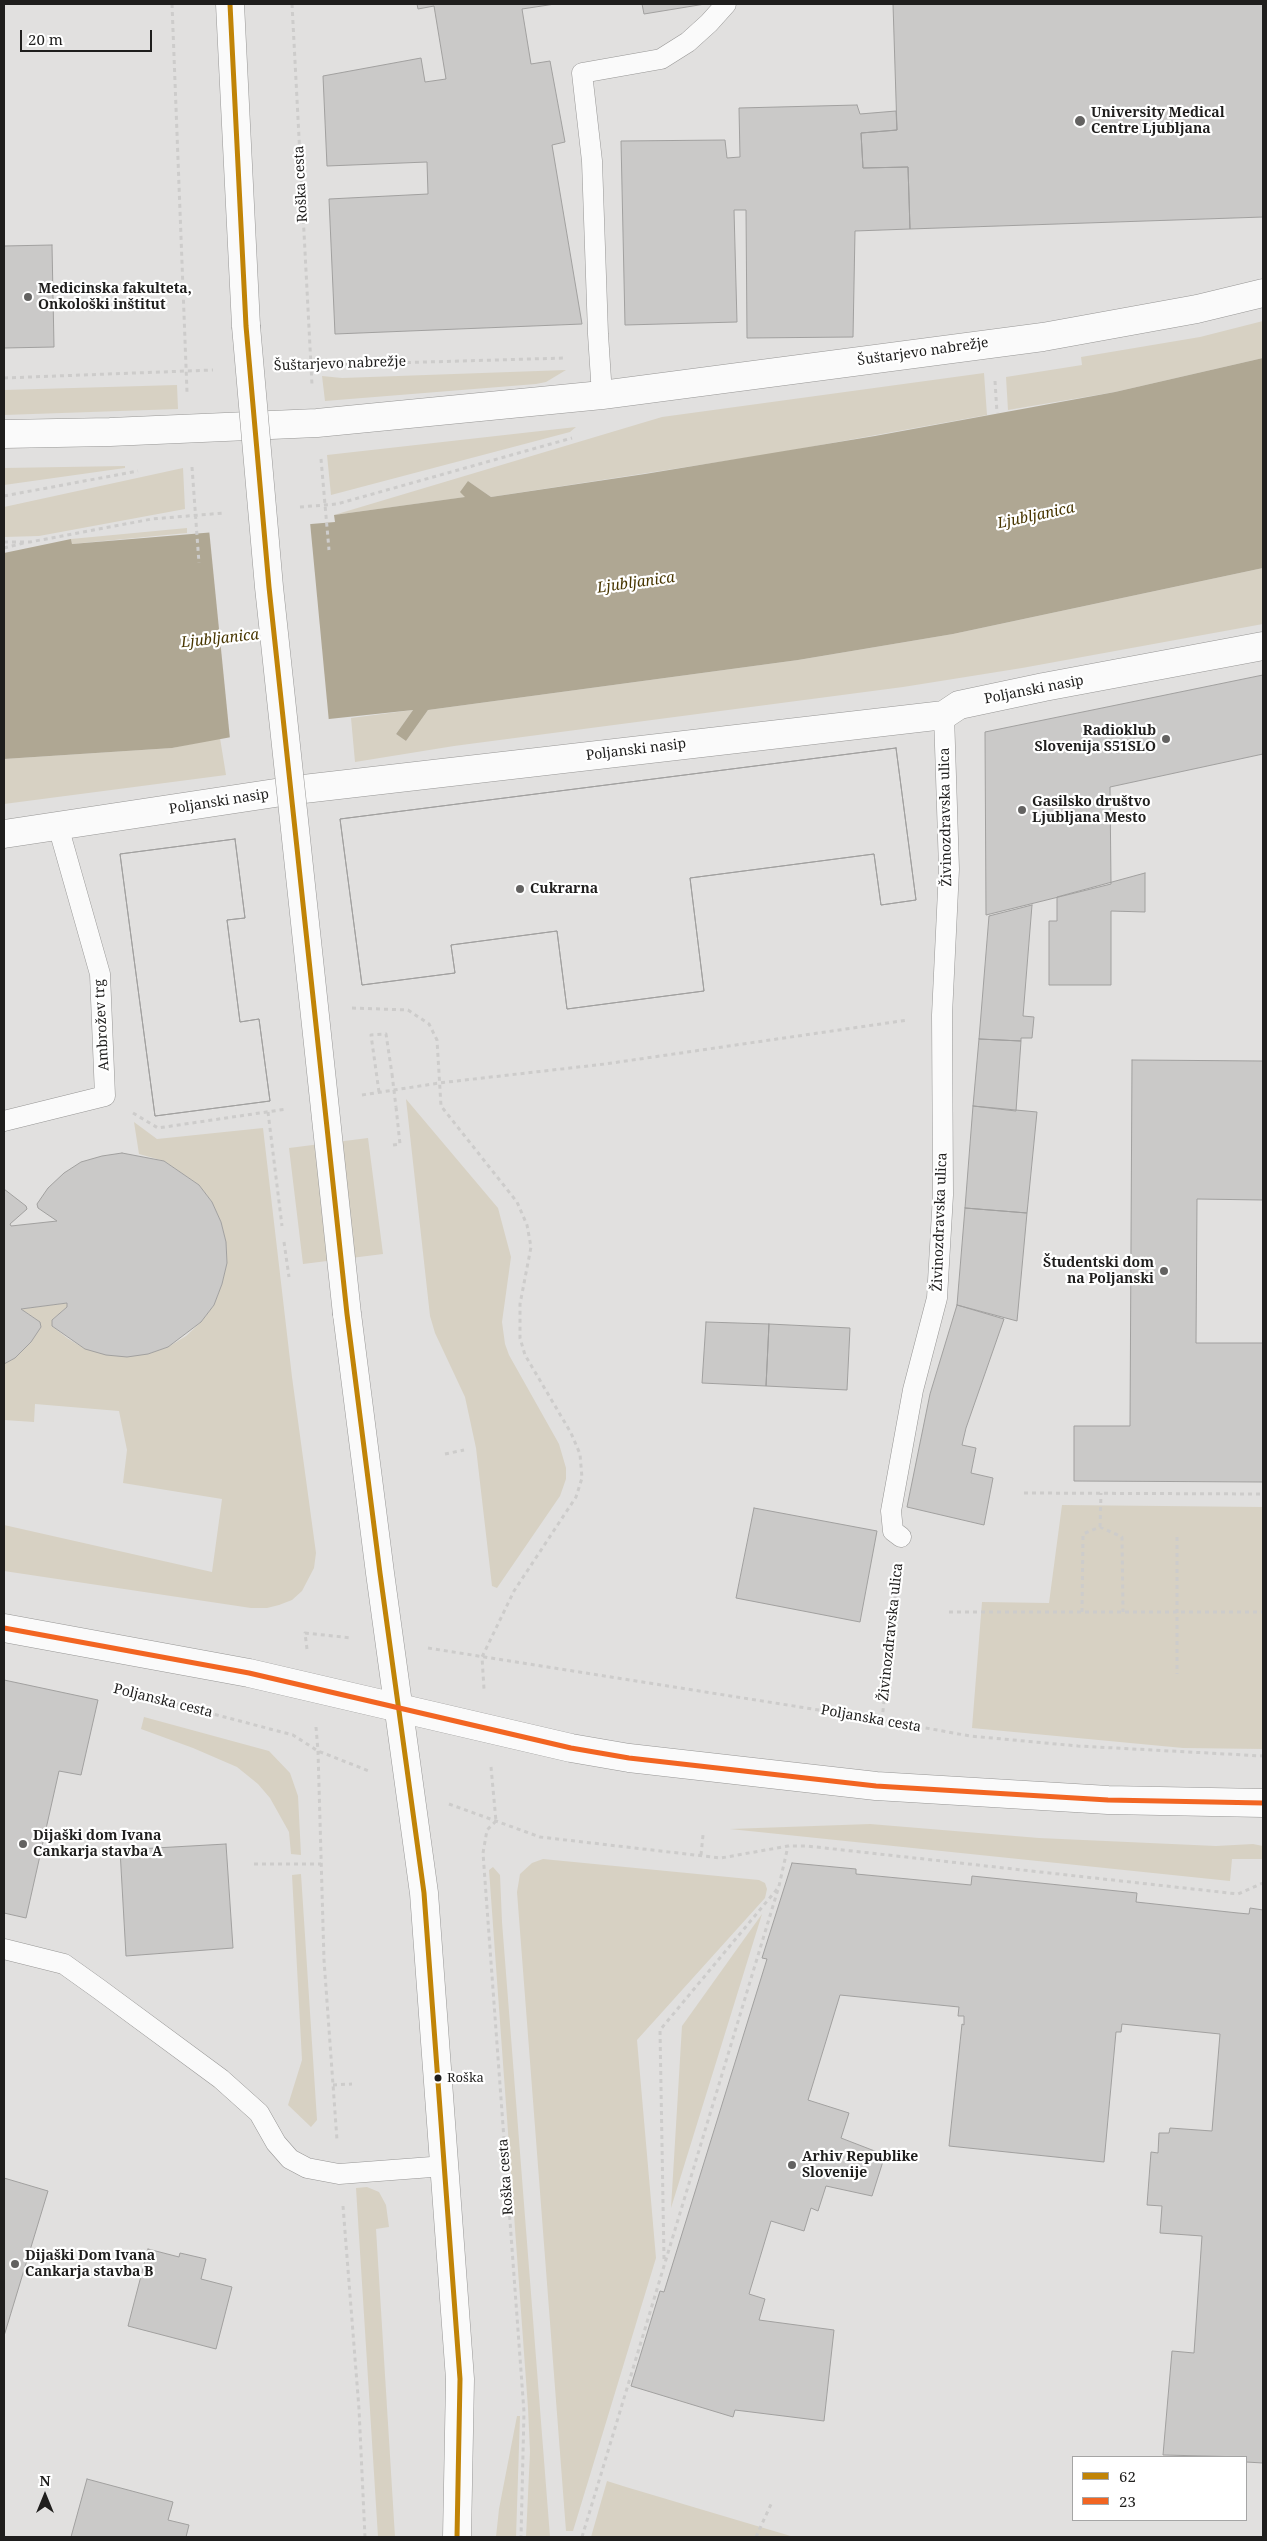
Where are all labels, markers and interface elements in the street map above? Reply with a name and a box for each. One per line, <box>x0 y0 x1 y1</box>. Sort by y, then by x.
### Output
scale bar <box>22 20 155 52</box>
text: 20 m <box>28 29 63 49</box>
place label: University Medical Centre Ljubljana <box>1091 105 1225 138</box>
marker: University Medical Centre Ljubljana <box>1073 114 1087 128</box>
street label: Roška cesta <box>291 145 311 223</box>
place label: Medicinska fakulteta, Onkološki inštitut <box>38 281 192 314</box>
marker: Medicinska fakulteta, Onkološki inštitut <box>22 291 34 303</box>
street label: Šuštarjevo nabrežje <box>856 334 990 370</box>
street label: Šuštarjevo nabrežje <box>274 353 406 375</box>
water label: Ljubljanica <box>996 499 1076 533</box>
water label: Ljubljanica <box>596 569 676 597</box>
water label: Ljubljanica <box>180 626 260 652</box>
street label: Poljanski nasip <box>983 672 1085 708</box>
place label: Radioklub Slovenija S51SLO <box>1035 723 1156 756</box>
marker: Radioklub Slovenija S51SLO <box>1160 733 1172 745</box>
street label: Poljanski nasip <box>585 736 687 764</box>
street label: Živinozdravska ulica <box>936 747 956 887</box>
street label: Poljanski nasip <box>168 786 270 818</box>
place label: Gasilsko društvo Ljubljana Mesto <box>1032 794 1151 826</box>
marker: Gasilsko društvo Ljubljana Mesto <box>1016 804 1028 816</box>
place label: Cukrarna <box>530 881 598 897</box>
marker: Cukrarna <box>514 883 526 895</box>
street label: Ambrožev trg <box>91 979 113 1071</box>
street label: Živinozdravska ulica <box>929 1152 951 1292</box>
place label: Študentski dom na Poljanski <box>1043 1255 1154 1288</box>
marker: Študentski dom na Poljanski <box>1158 1265 1170 1277</box>
street label: Živinozdravska ulica <box>875 1562 907 1702</box>
street label: Poljanska cesta <box>112 1681 214 1721</box>
street label: Poljanska cesta <box>820 1702 922 1736</box>
place label: Dijaški dom Ivana Cankarja stavba A <box>33 1828 163 1860</box>
marker: Dijaški dom Ivana Cankarja stavba A <box>17 1838 29 1850</box>
place label: Roška <box>447 2070 484 2086</box>
marker: Roška <box>433 2073 443 2083</box>
street label: Roška cesta <box>495 2138 517 2216</box>
place label: Arhiv Republike Slovenije <box>802 2149 918 2182</box>
marker: Arhiv Republike Slovenije <box>786 2159 798 2171</box>
place label: Dijaški Dom Ivana Cankarja stavba B <box>25 2248 155 2280</box>
marker: Dijaški Dom Ivana Cankarja stavba B <box>9 2258 21 2270</box>
legend <box>1072 2456 1247 2521</box>
text: 62 <box>1119 2466 1136 2486</box>
north arrow <box>20 2471 70 2521</box>
text: N <box>39 2471 51 2490</box>
text: 23 <box>1119 2491 1136 2511</box>

